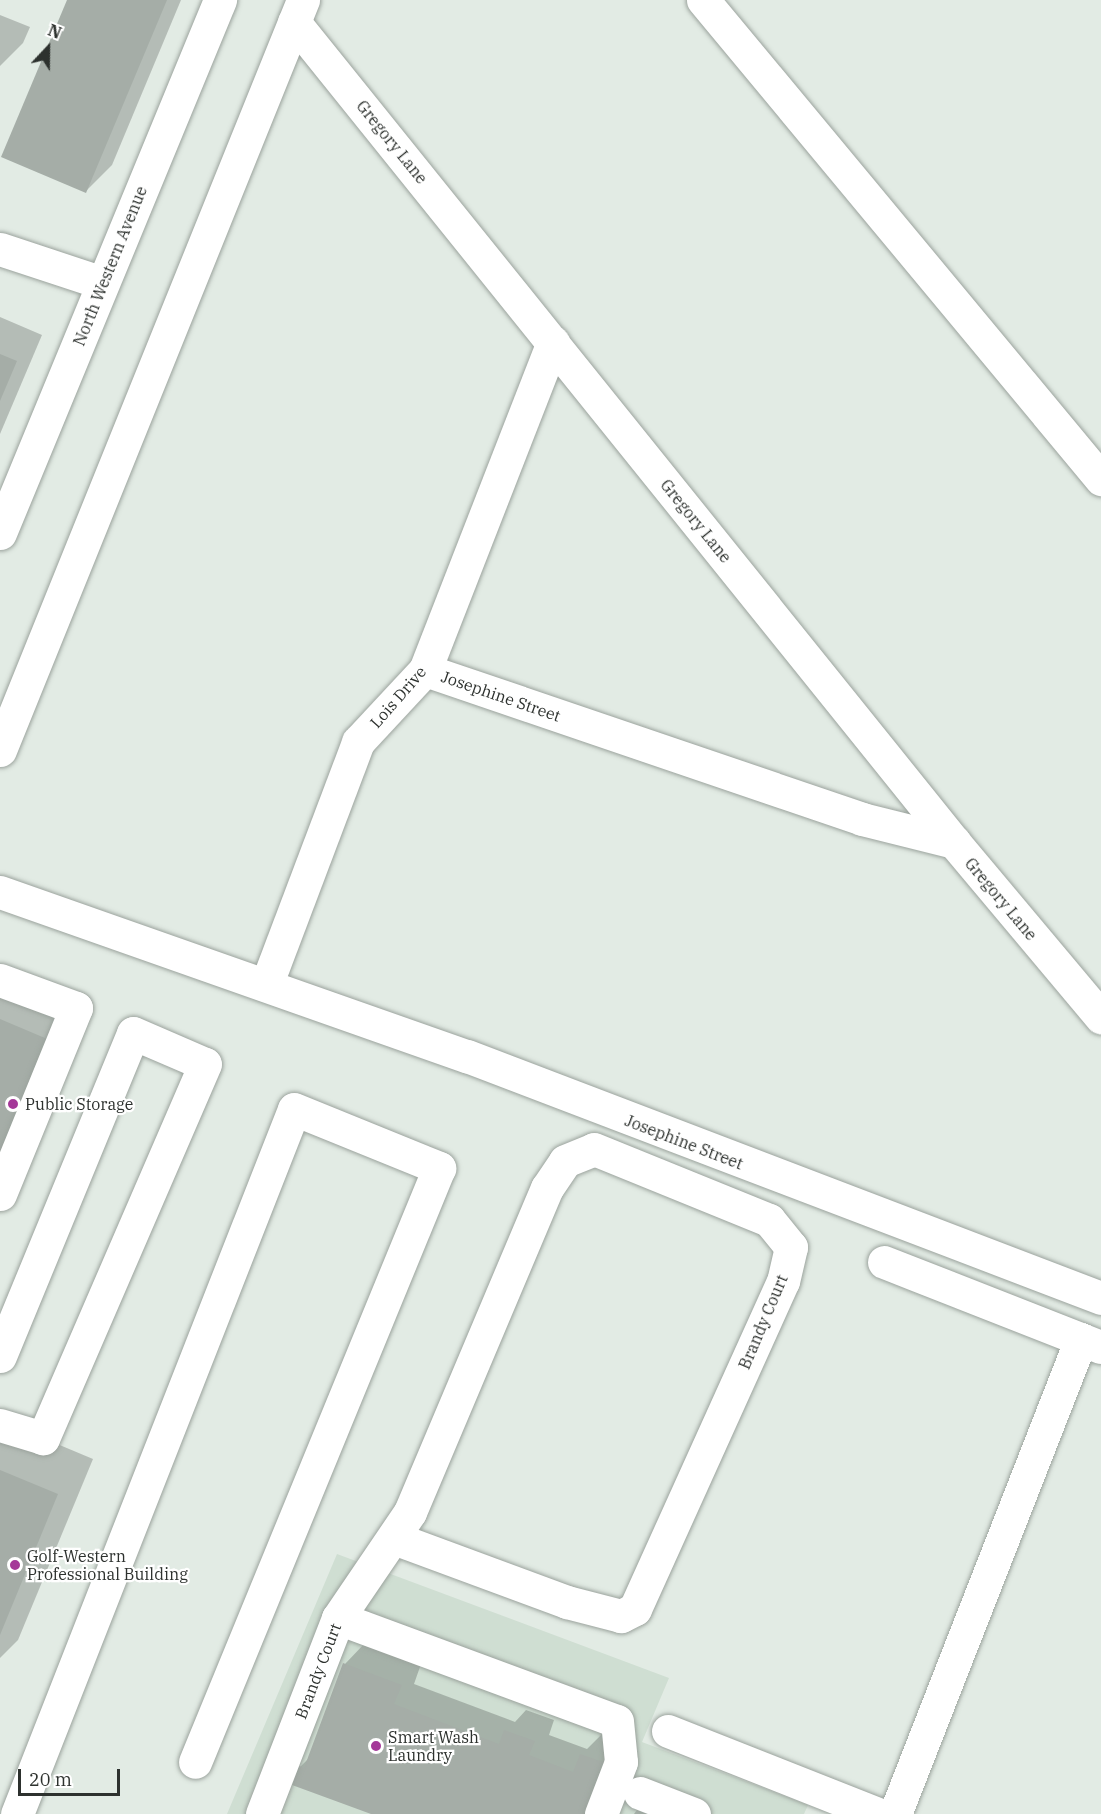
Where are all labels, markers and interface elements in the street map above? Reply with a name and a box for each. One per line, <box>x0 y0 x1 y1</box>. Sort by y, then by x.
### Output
north arrow <box>18 18 78 78</box>
text: N <box>45 20 64 43</box>
street label: Gregory Lane <box>353 96 431 188</box>
street label: North Western Avenue <box>69 183 151 349</box>
street label: Gregory Lane <box>657 475 735 567</box>
street label: Lois Drive <box>366 662 430 732</box>
street label: Josephine Street <box>439 667 563 725</box>
street label: Gregory Lane <box>961 854 1041 944</box>
place label: Public Storage <box>25 1094 133 1114</box>
marker: Public Storage <box>6 1097 20 1111</box>
street label: Josephine Street <box>622 1111 746 1173</box>
street label: Brandy Court <box>734 1272 792 1372</box>
place label: Golf-Western Professional Building <box>27 1546 188 1584</box>
marker: Golf-Western Professional Building <box>8 1558 22 1572</box>
street label: Brandy Court <box>291 1621 345 1721</box>
place label: Smart Wash Laundry <box>388 1727 479 1765</box>
marker: Smart Wash Laundry <box>369 1739 383 1753</box>
scale bar <box>21 1757 123 1795</box>
text: 20 m <box>29 1768 72 1791</box>

